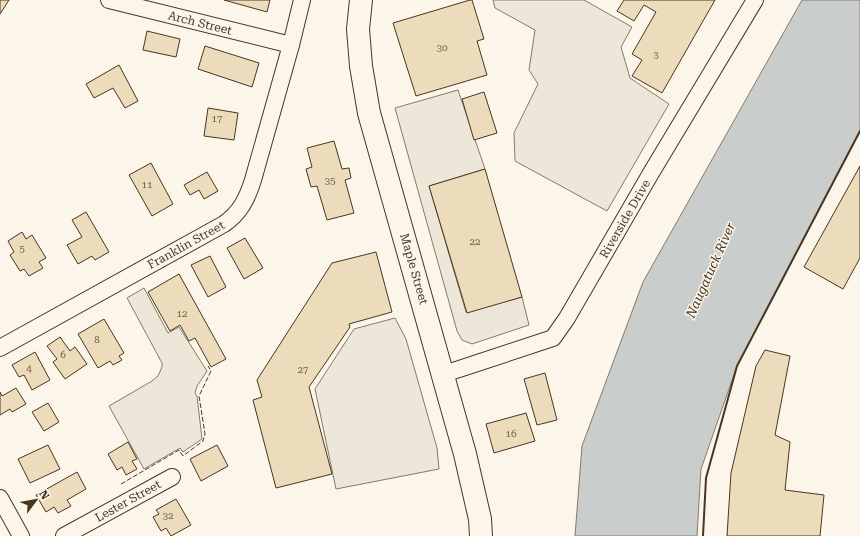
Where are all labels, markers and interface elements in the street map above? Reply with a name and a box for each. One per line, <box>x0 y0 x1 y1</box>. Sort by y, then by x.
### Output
street label: Arch Street <box>167 8 234 38</box>
house number: 30 <box>436 42 448 53</box>
house number: 3 <box>653 49 659 60</box>
house number: 17 <box>211 113 223 124</box>
house number: 35 <box>324 175 336 186</box>
street label: Riverside Drive <box>597 177 653 261</box>
house number: 11 <box>141 179 153 190</box>
street label: Franklin Street <box>145 218 227 272</box>
water label: Naugatuck River <box>682 220 738 321</box>
street label: Maple Street <box>397 232 431 307</box>
house number: 22 <box>469 236 481 247</box>
house number: 5 <box>19 243 25 254</box>
house number: 12 <box>176 308 188 319</box>
house number: 8 <box>94 334 100 345</box>
house number: 6 <box>60 349 66 360</box>
house number: 4 <box>26 363 32 374</box>
house number: 27 <box>297 364 309 375</box>
house number: 16 <box>505 428 517 439</box>
street label: Lester Street <box>93 477 164 525</box>
north arrow <box>16 480 56 520</box>
text: N <box>36 488 52 502</box>
house number: 32 <box>162 510 174 521</box>

